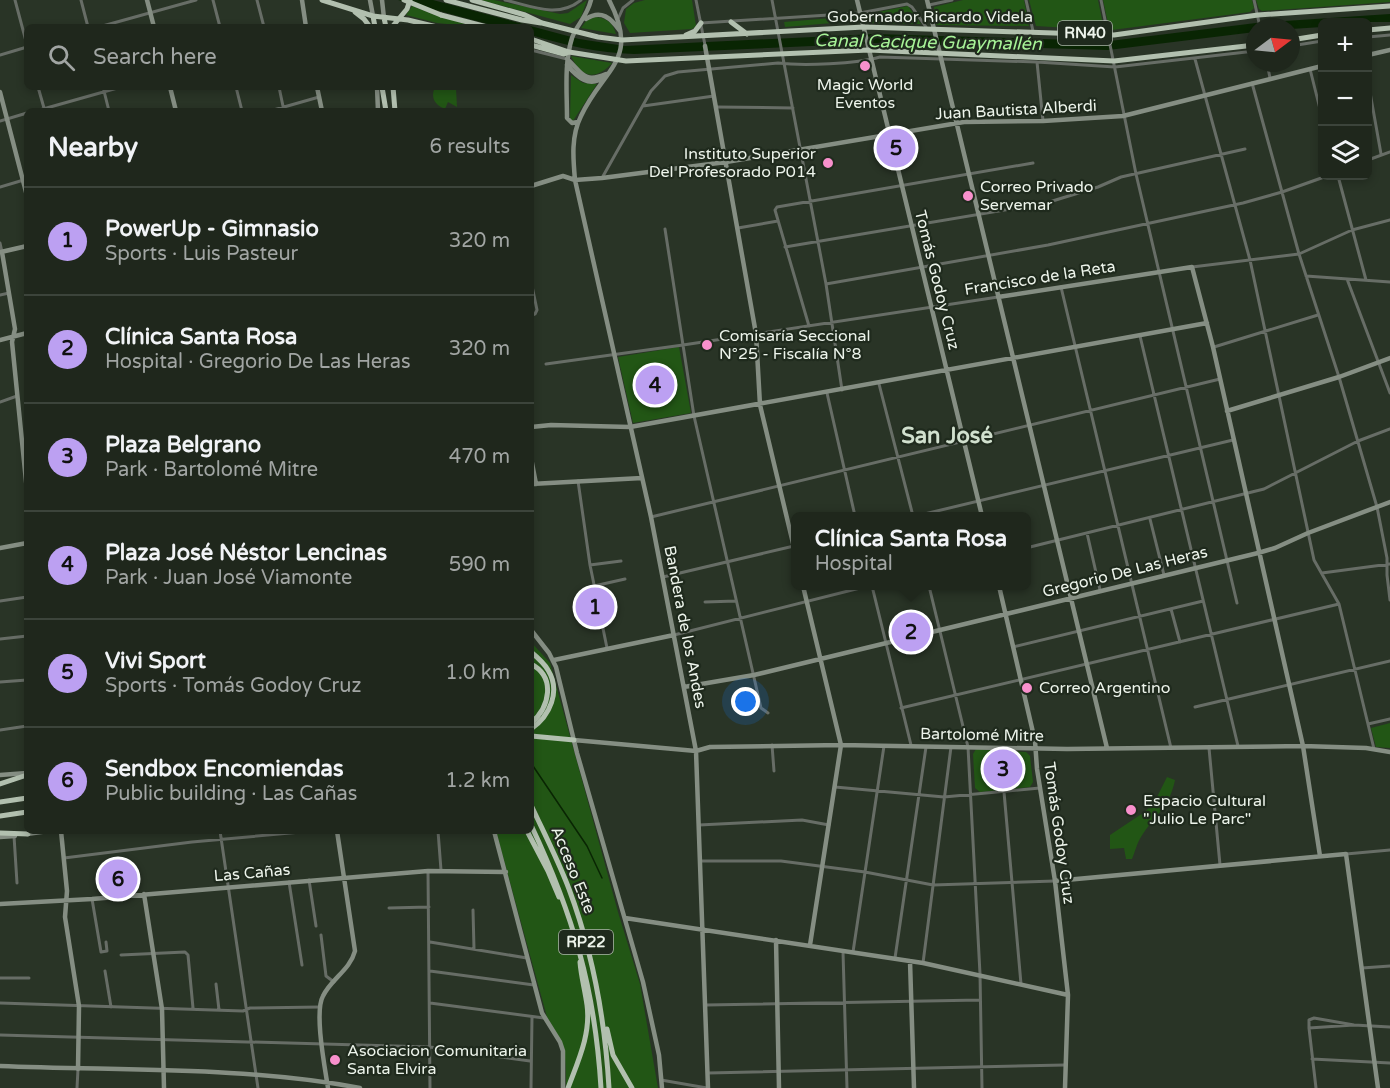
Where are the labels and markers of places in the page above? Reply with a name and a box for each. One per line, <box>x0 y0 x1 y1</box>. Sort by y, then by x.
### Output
marker: Magic World Eventos <box>858 59 872 73</box>
place label: Magic World Eventos <box>817 75 913 113</box>
pin: 5 <box>876 126 916 170</box>
place label: Instituto Superior Del Profesorado P014 <box>649 144 817 182</box>
marker: Instituto Superior Del Profesorado P014 <box>821 156 835 170</box>
place label: Correo Privado Servemar <box>980 177 1094 215</box>
marker: Correo Privado Servemar <box>961 189 975 203</box>
place label: Comisaría Seccional N°25 - Fiscalía N°8 <box>719 326 871 364</box>
marker: Comisaría Seccional N°25 - Fiscalía N°8 <box>700 338 714 352</box>
pin: 4 <box>636 362 674 408</box>
pin: 1 <box>576 584 614 630</box>
pin: 2 <box>892 610 930 654</box>
place label: Correo Argentino <box>1039 678 1171 698</box>
marker: Correo Argentino <box>1020 681 1034 695</box>
pin: 3 <box>984 746 1022 792</box>
place label: Espacio Cultural "Julio Le Parc" <box>1143 791 1266 829</box>
marker: Espacio Cultural "Julio Le Parc" <box>1124 803 1138 817</box>
pin: 6 <box>98 856 138 902</box>
place label: Asociacion Comunitaria Santa Elvira <box>347 1041 527 1079</box>
marker: Asociacion Comunitaria Santa Elvira <box>328 1053 342 1067</box>

